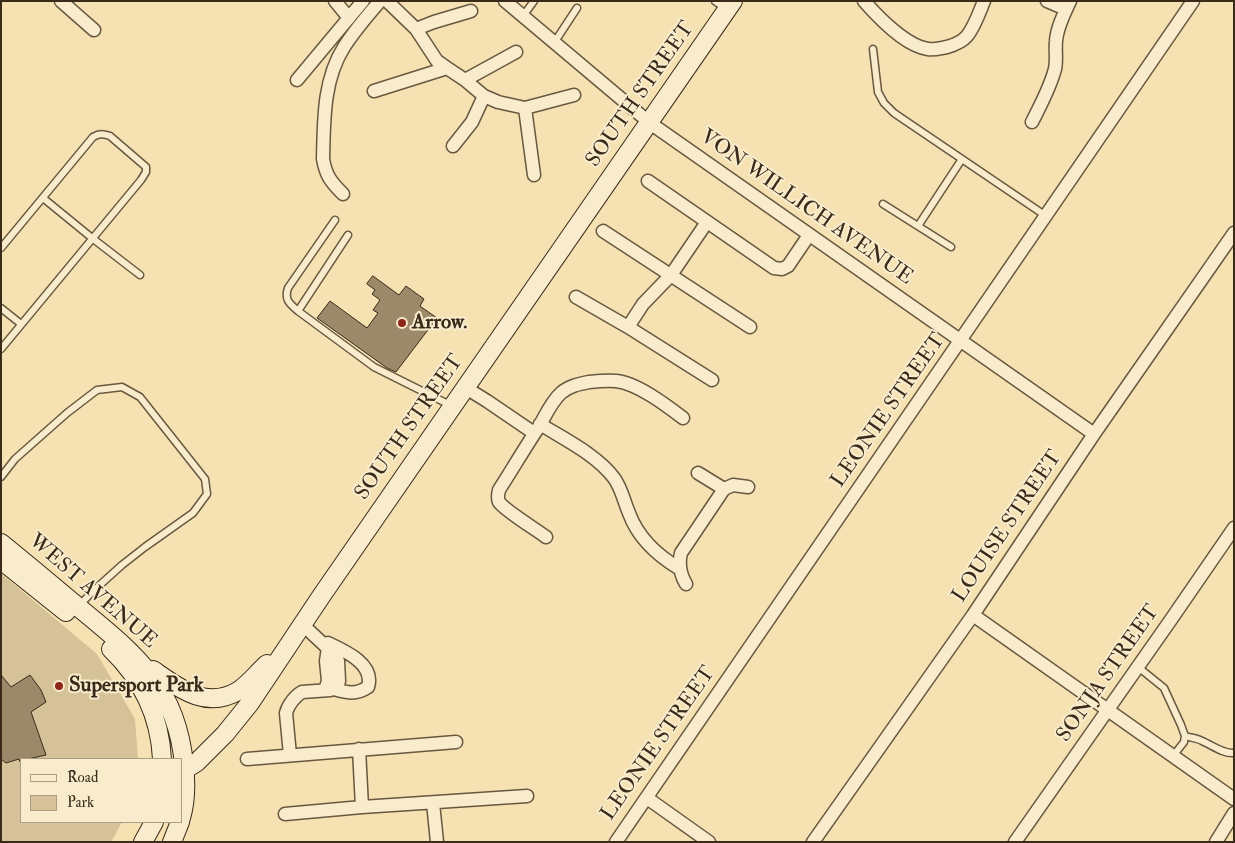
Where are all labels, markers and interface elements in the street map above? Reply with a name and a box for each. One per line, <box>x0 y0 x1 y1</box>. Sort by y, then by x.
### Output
street label: SOUTH STREET <box>581 17 701 173</box>
street label: VON WILLICH AVENUE <box>695 125 917 291</box>
place label: Arrow. <box>412 310 467 336</box>
marker: Arrow. <box>396 317 408 329</box>
street label: LEONIE STREET <box>826 329 952 493</box>
street label: SOUTH STREET <box>350 350 470 506</box>
street label: LOUISE STREET <box>948 446 1068 608</box>
street label: WEST AVENUE <box>23 529 161 655</box>
street label: SONJA STREET <box>1052 601 1166 747</box>
street label: LEONIE STREET <box>596 662 722 826</box>
place label: Supersport Park <box>69 673 204 699</box>
marker: Supersport Park <box>53 680 65 692</box>
legend <box>20 758 182 823</box>
text: Road <box>67 768 98 787</box>
text: Park <box>67 793 94 812</box>

